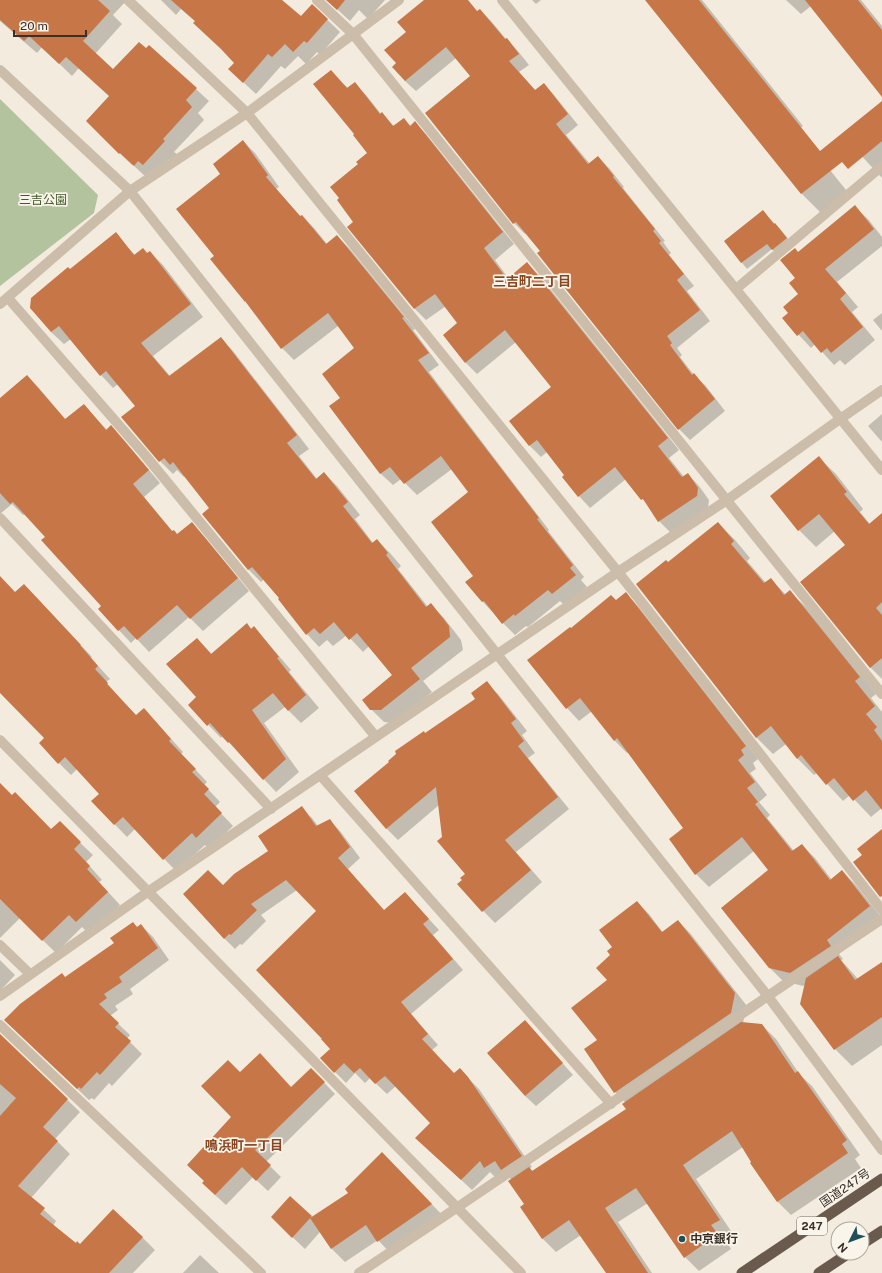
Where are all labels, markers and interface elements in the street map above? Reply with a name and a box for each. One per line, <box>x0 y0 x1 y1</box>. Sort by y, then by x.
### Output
scale bar <box>14 12 86 38</box>
text: 20 m <box>20 19 48 33</box>
park label: 三吉公園 <box>19 193 67 207</box>
district label: 三吉町二丁目 <box>493 274 571 289</box>
district label: 鳴浜町一丁目 <box>205 1138 283 1153</box>
street label: 国道247号 <box>817 1166 873 1210</box>
road number: 247 <box>797 1217 827 1235</box>
north arrow <box>830 1221 870 1261</box>
place label: 中京銀行 <box>690 1232 738 1246</box>
marker: 中京銀行 <box>677 1234 687 1244</box>
text: N <box>835 1240 850 1255</box>

